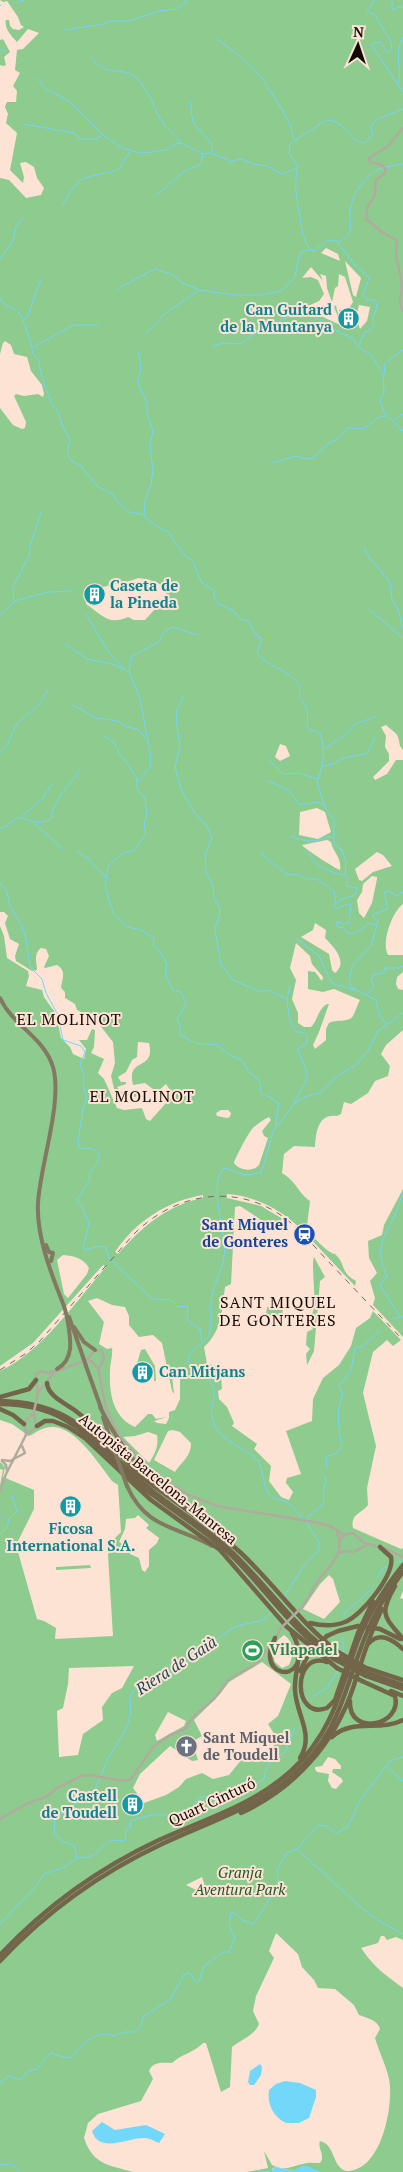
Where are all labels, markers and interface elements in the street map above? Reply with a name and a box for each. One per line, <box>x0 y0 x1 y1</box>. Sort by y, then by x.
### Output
north arrow <box>333 20 383 70</box>
text: N <box>353 22 365 41</box>
place label: Can Guitard de la Muntanya <box>220 299 333 336</box>
building icon: Can Guitard de la Muntanya <box>336 307 360 331</box>
place label: Caseta de la Pineda <box>110 575 178 612</box>
building icon: Caseta de la Pineda <box>82 583 106 607</box>
district label: EL MOLINOT <box>16 1008 122 1030</box>
district label: EL MOLINOT <box>89 1085 195 1107</box>
place label: Sant Miquel de Gonteres <box>201 1214 288 1251</box>
station icon: Sant Miquel de Gonteres <box>292 1222 316 1246</box>
district label: SANT MIQUEL DE GONTERES <box>219 1291 337 1331</box>
building icon: Can Mitjans <box>131 1360 155 1384</box>
place label: Can Mitjans <box>159 1361 246 1381</box>
street label: Autopista Barcelona-Manresa <box>75 1408 242 1549</box>
building icon: Ficosa International S.A. <box>59 1494 83 1518</box>
place label: Ficosa International S.A. <box>7 1518 135 1555</box>
water label: Riera de Gaià <box>130 1631 221 1700</box>
sports icon: Vilapadel <box>241 1638 265 1662</box>
place label: Vilapadel <box>269 1639 338 1659</box>
place label: Sant Miquel de Toudell <box>203 1727 290 1764</box>
church icon: Sant Miquel de Toudell <box>175 1735 199 1759</box>
street label: Quart Cinturó <box>165 1772 258 1830</box>
place label: Castell de Toudell <box>41 1785 117 1822</box>
building icon: Castell de Toudell <box>121 1793 145 1817</box>
park label: Granja Aventura Park <box>194 1862 286 1899</box>

